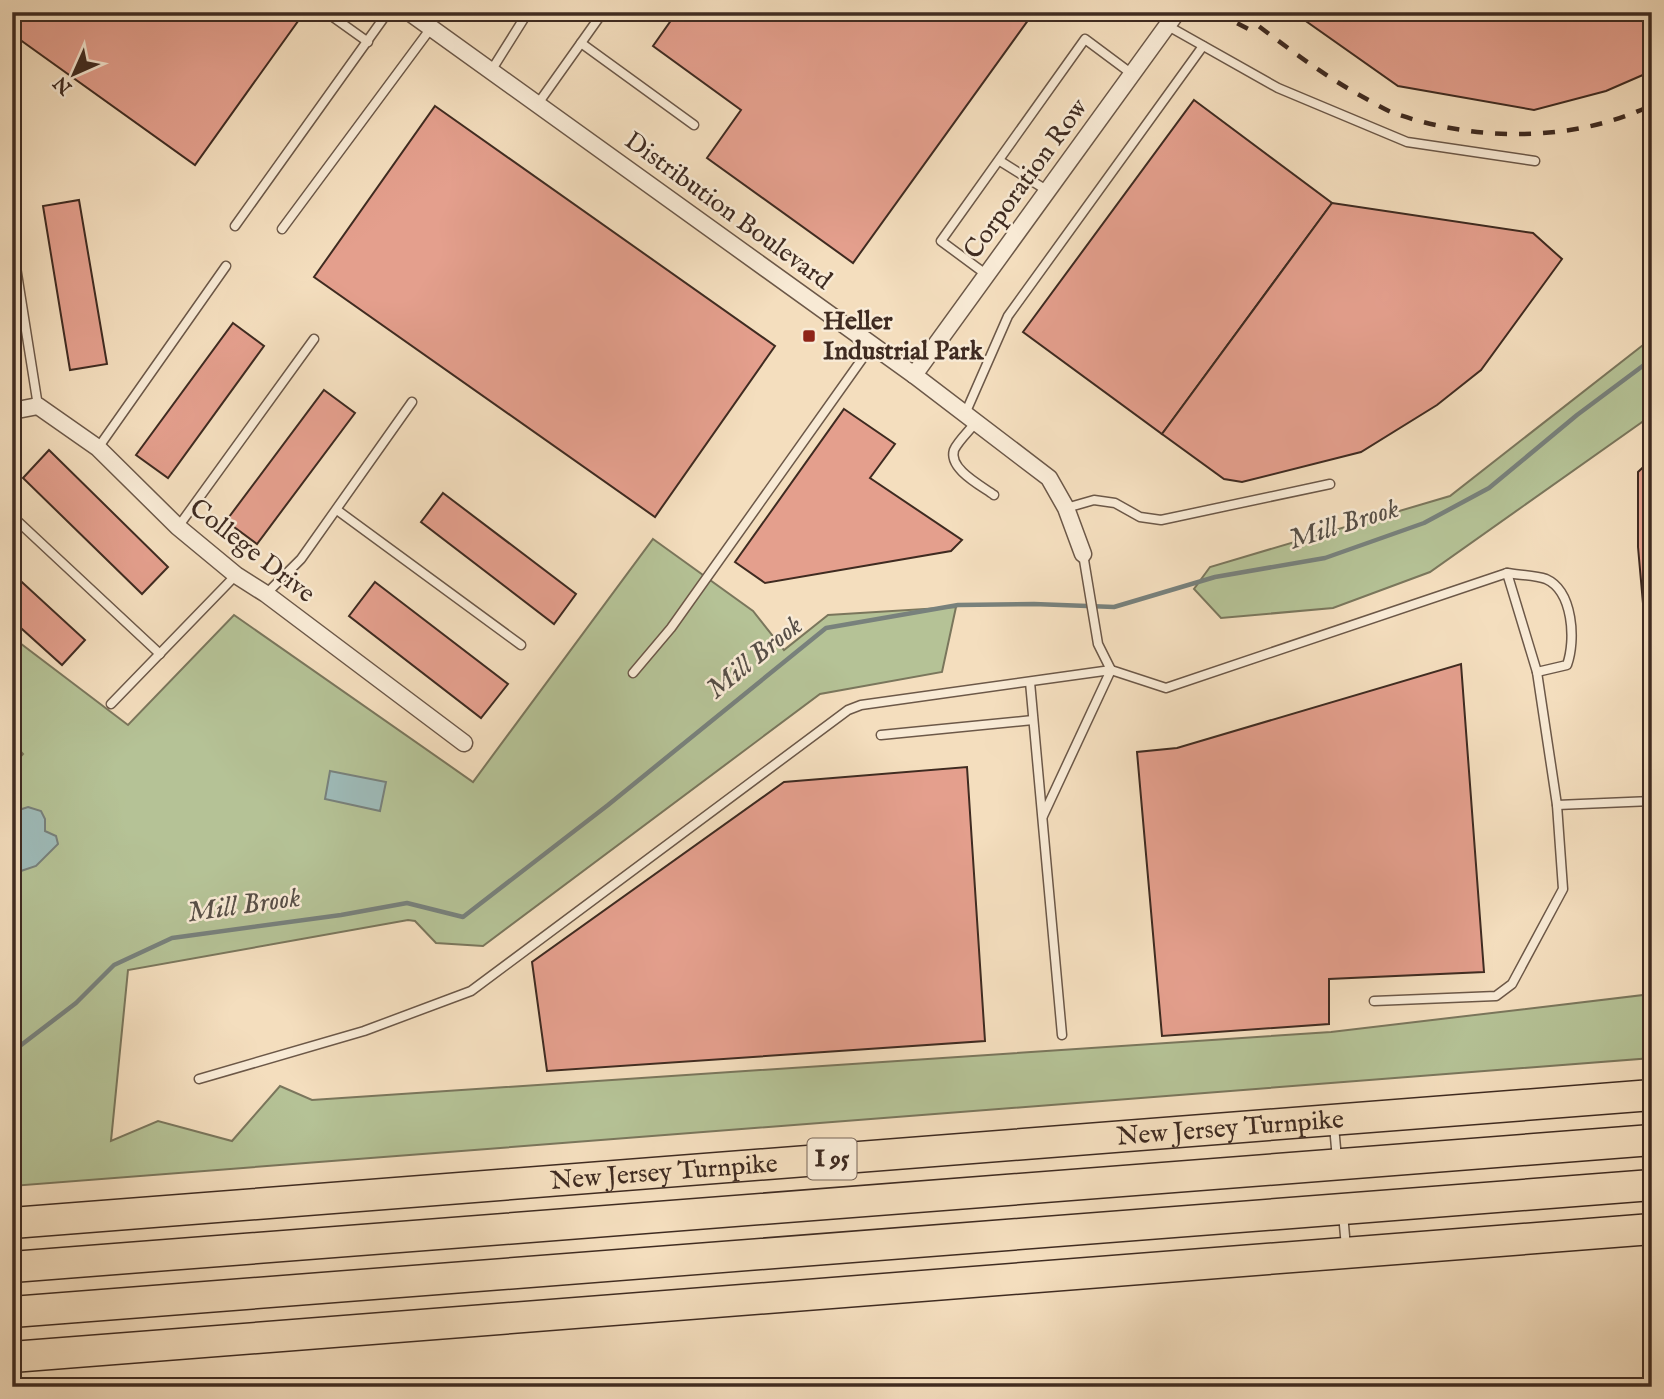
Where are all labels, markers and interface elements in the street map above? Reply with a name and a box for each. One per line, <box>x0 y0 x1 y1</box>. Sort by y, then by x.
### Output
north arrow <box>38 38 108 108</box>
text: N <box>49 70 78 100</box>
street label: Corporation Row <box>957 91 1096 266</box>
street label: Distribution Boulevard <box>618 125 838 297</box>
place label: Heller Industrial Park <box>823 305 985 368</box>
marker: Heller Industrial Park <box>801 328 817 344</box>
street label: College Drive <box>182 492 322 610</box>
water label: Mill Brook <box>1285 492 1403 558</box>
water label: Mill Brook <box>700 609 810 707</box>
water label: Mill Brook <box>185 881 303 931</box>
street label: New Jersey Turnpike <box>1115 1103 1345 1153</box>
road number: I 95 <box>808 1139 856 1180</box>
street label: New Jersey Turnpike <box>549 1147 779 1197</box>

